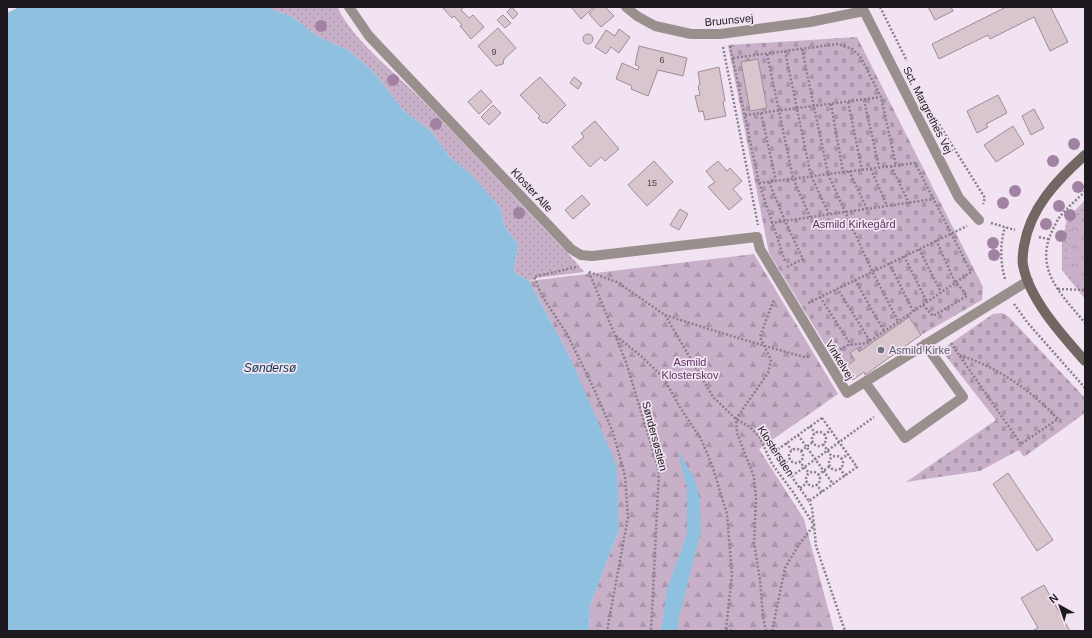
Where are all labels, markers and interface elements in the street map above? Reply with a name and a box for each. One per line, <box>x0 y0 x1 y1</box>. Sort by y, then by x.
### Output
street label: Bruunsvej <box>704 12 754 28</box>
house number: 9 <box>491 47 497 57</box>
house number: 6 <box>659 55 665 65</box>
street label: Sct. Margrethes Vej <box>901 65 955 155</box>
street label: Kloster Alle <box>509 166 555 214</box>
house number: 15 <box>647 178 657 188</box>
park label: Asmild Kirkegård <box>812 218 896 230</box>
street label: Vinkelvej <box>824 338 856 382</box>
place label: Asmild Kirke <box>889 344 950 356</box>
marker: Asmild Kirke <box>876 345 886 355</box>
park label: Asmild Klosterskov <box>662 356 719 381</box>
water label: Søndersø <box>244 361 297 375</box>
street label: Søndersøstien <box>640 400 670 472</box>
street label: Klosterstien <box>755 424 797 478</box>
north arrow <box>1040 586 1080 626</box>
text: N <box>1047 591 1061 605</box>

